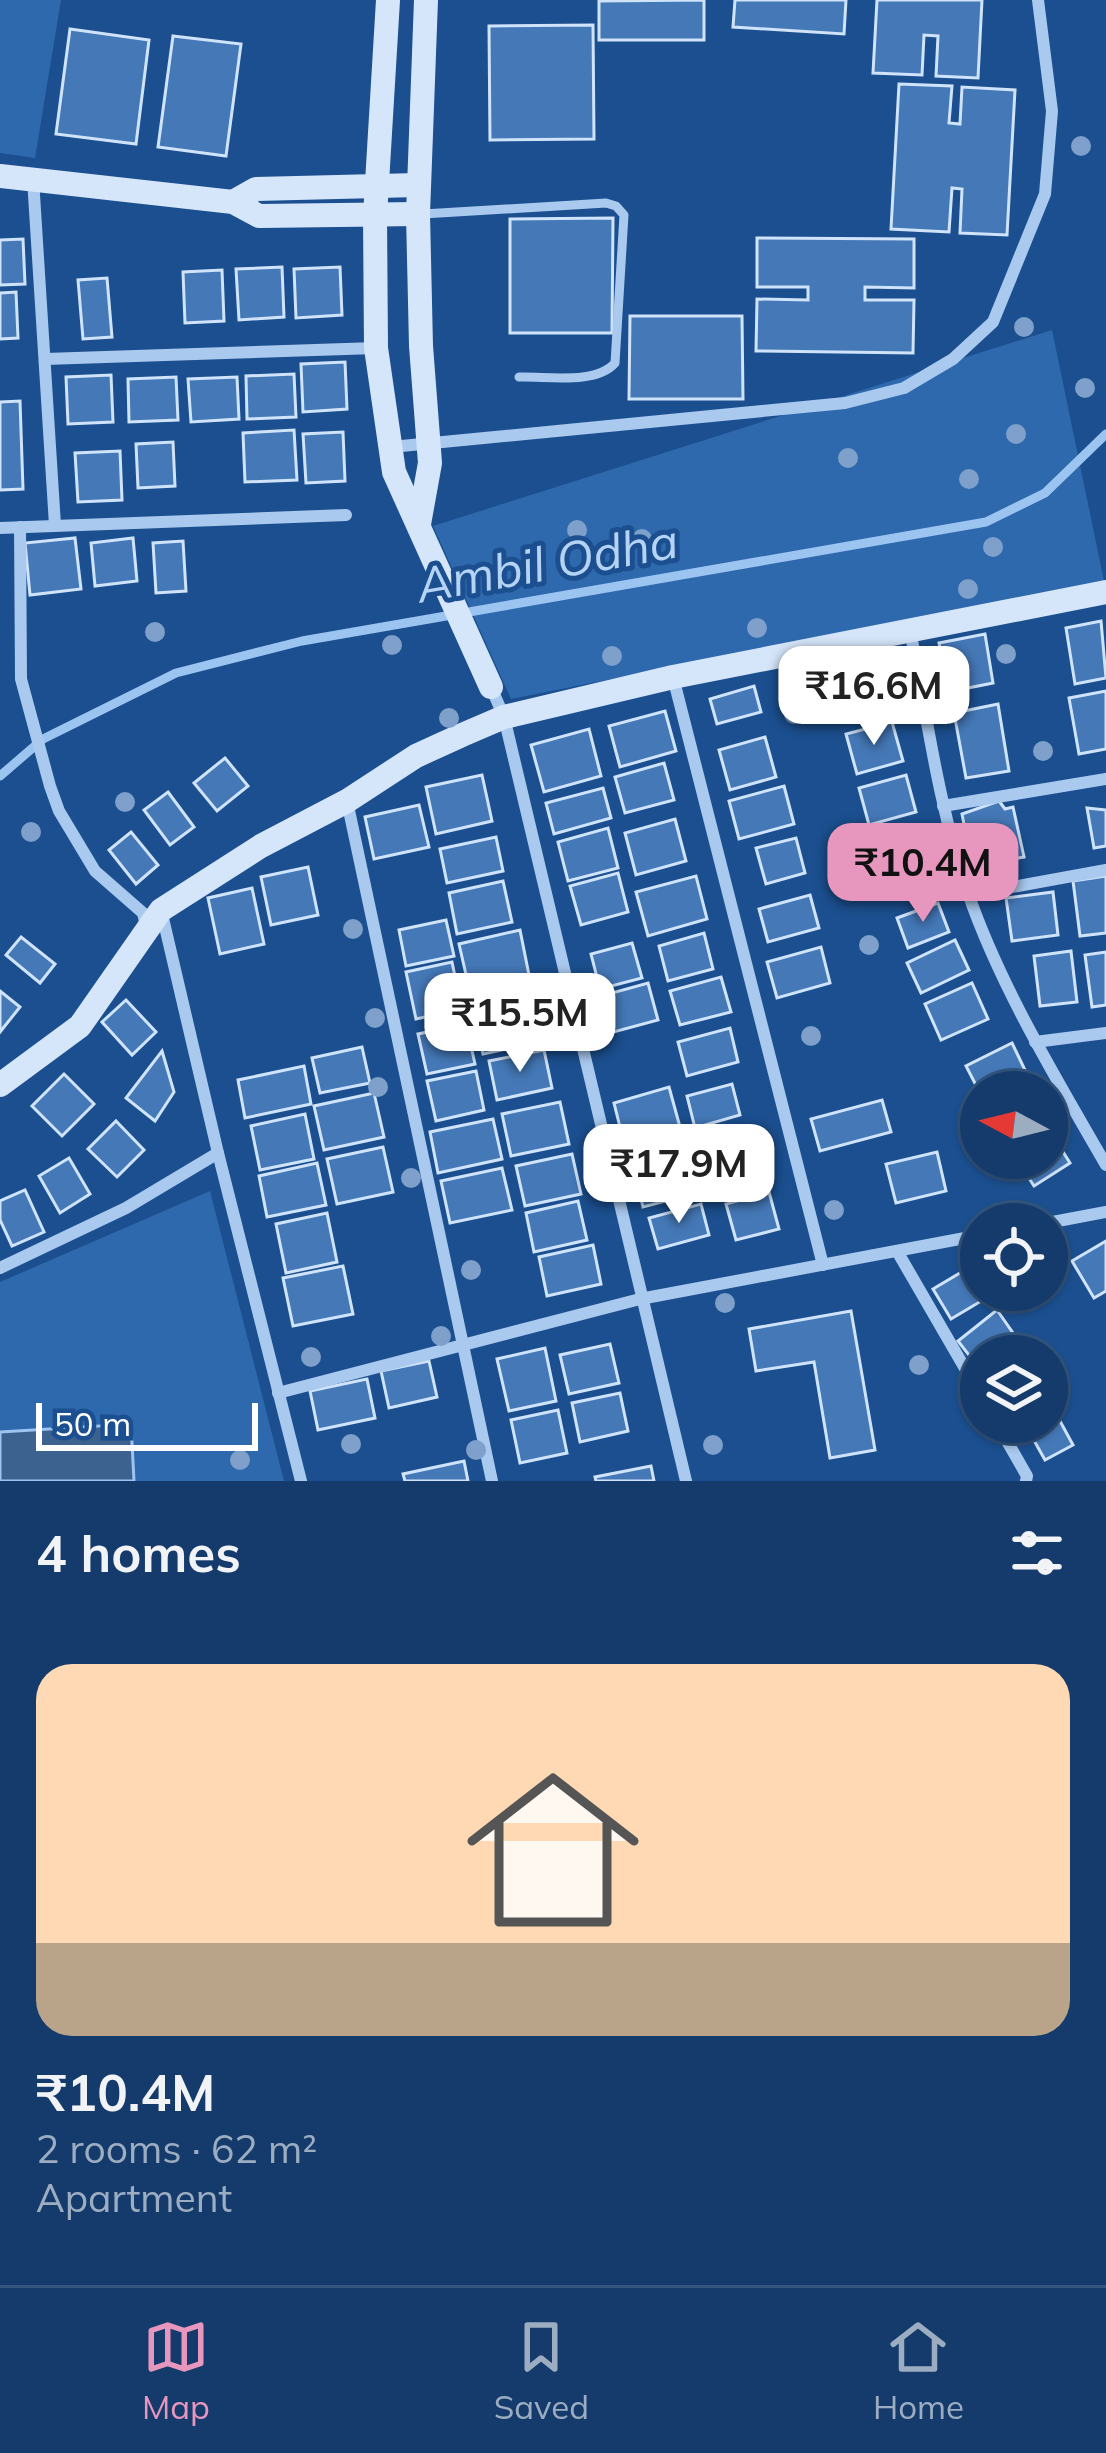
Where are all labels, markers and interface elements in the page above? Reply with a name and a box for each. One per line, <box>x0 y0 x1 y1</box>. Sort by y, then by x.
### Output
water label: Ambil Odha <box>410 510 682 615</box>
pin: ₹16.6M <box>776 646 972 748</box>
text: ₹16.6M <box>805 660 943 709</box>
pin: ₹10.4M <box>825 823 1021 925</box>
text: ₹10.4M <box>854 837 992 886</box>
pin: ₹15.5M <box>422 973 618 1075</box>
text: ₹15.5M <box>451 987 589 1036</box>
north arrow <box>960 1071 1068 1179</box>
map controls <box>960 1071 1068 1443</box>
pin: ₹17.9M <box>581 1124 777 1226</box>
text: ₹17.9M <box>610 1138 748 1187</box>
button: locate <box>960 1203 1068 1311</box>
button: layers <box>960 1335 1068 1443</box>
scale bar <box>36 1397 258 1450</box>
text: 50 m <box>54 1403 131 1444</box>
icon: filters <box>1004 1520 1070 1586</box>
text: 4 homes <box>36 1521 241 1585</box>
icon: home <box>445 1742 661 1958</box>
text: ₹10.4M <box>36 2060 215 2124</box>
text: 2 rooms · 62 m² <box>36 2124 317 2173</box>
text: Apartment <box>36 2173 232 2222</box>
tab: Map <box>142 2314 210 2427</box>
tab: Saved <box>494 2314 589 2427</box>
tab: Home <box>873 2314 964 2427</box>

